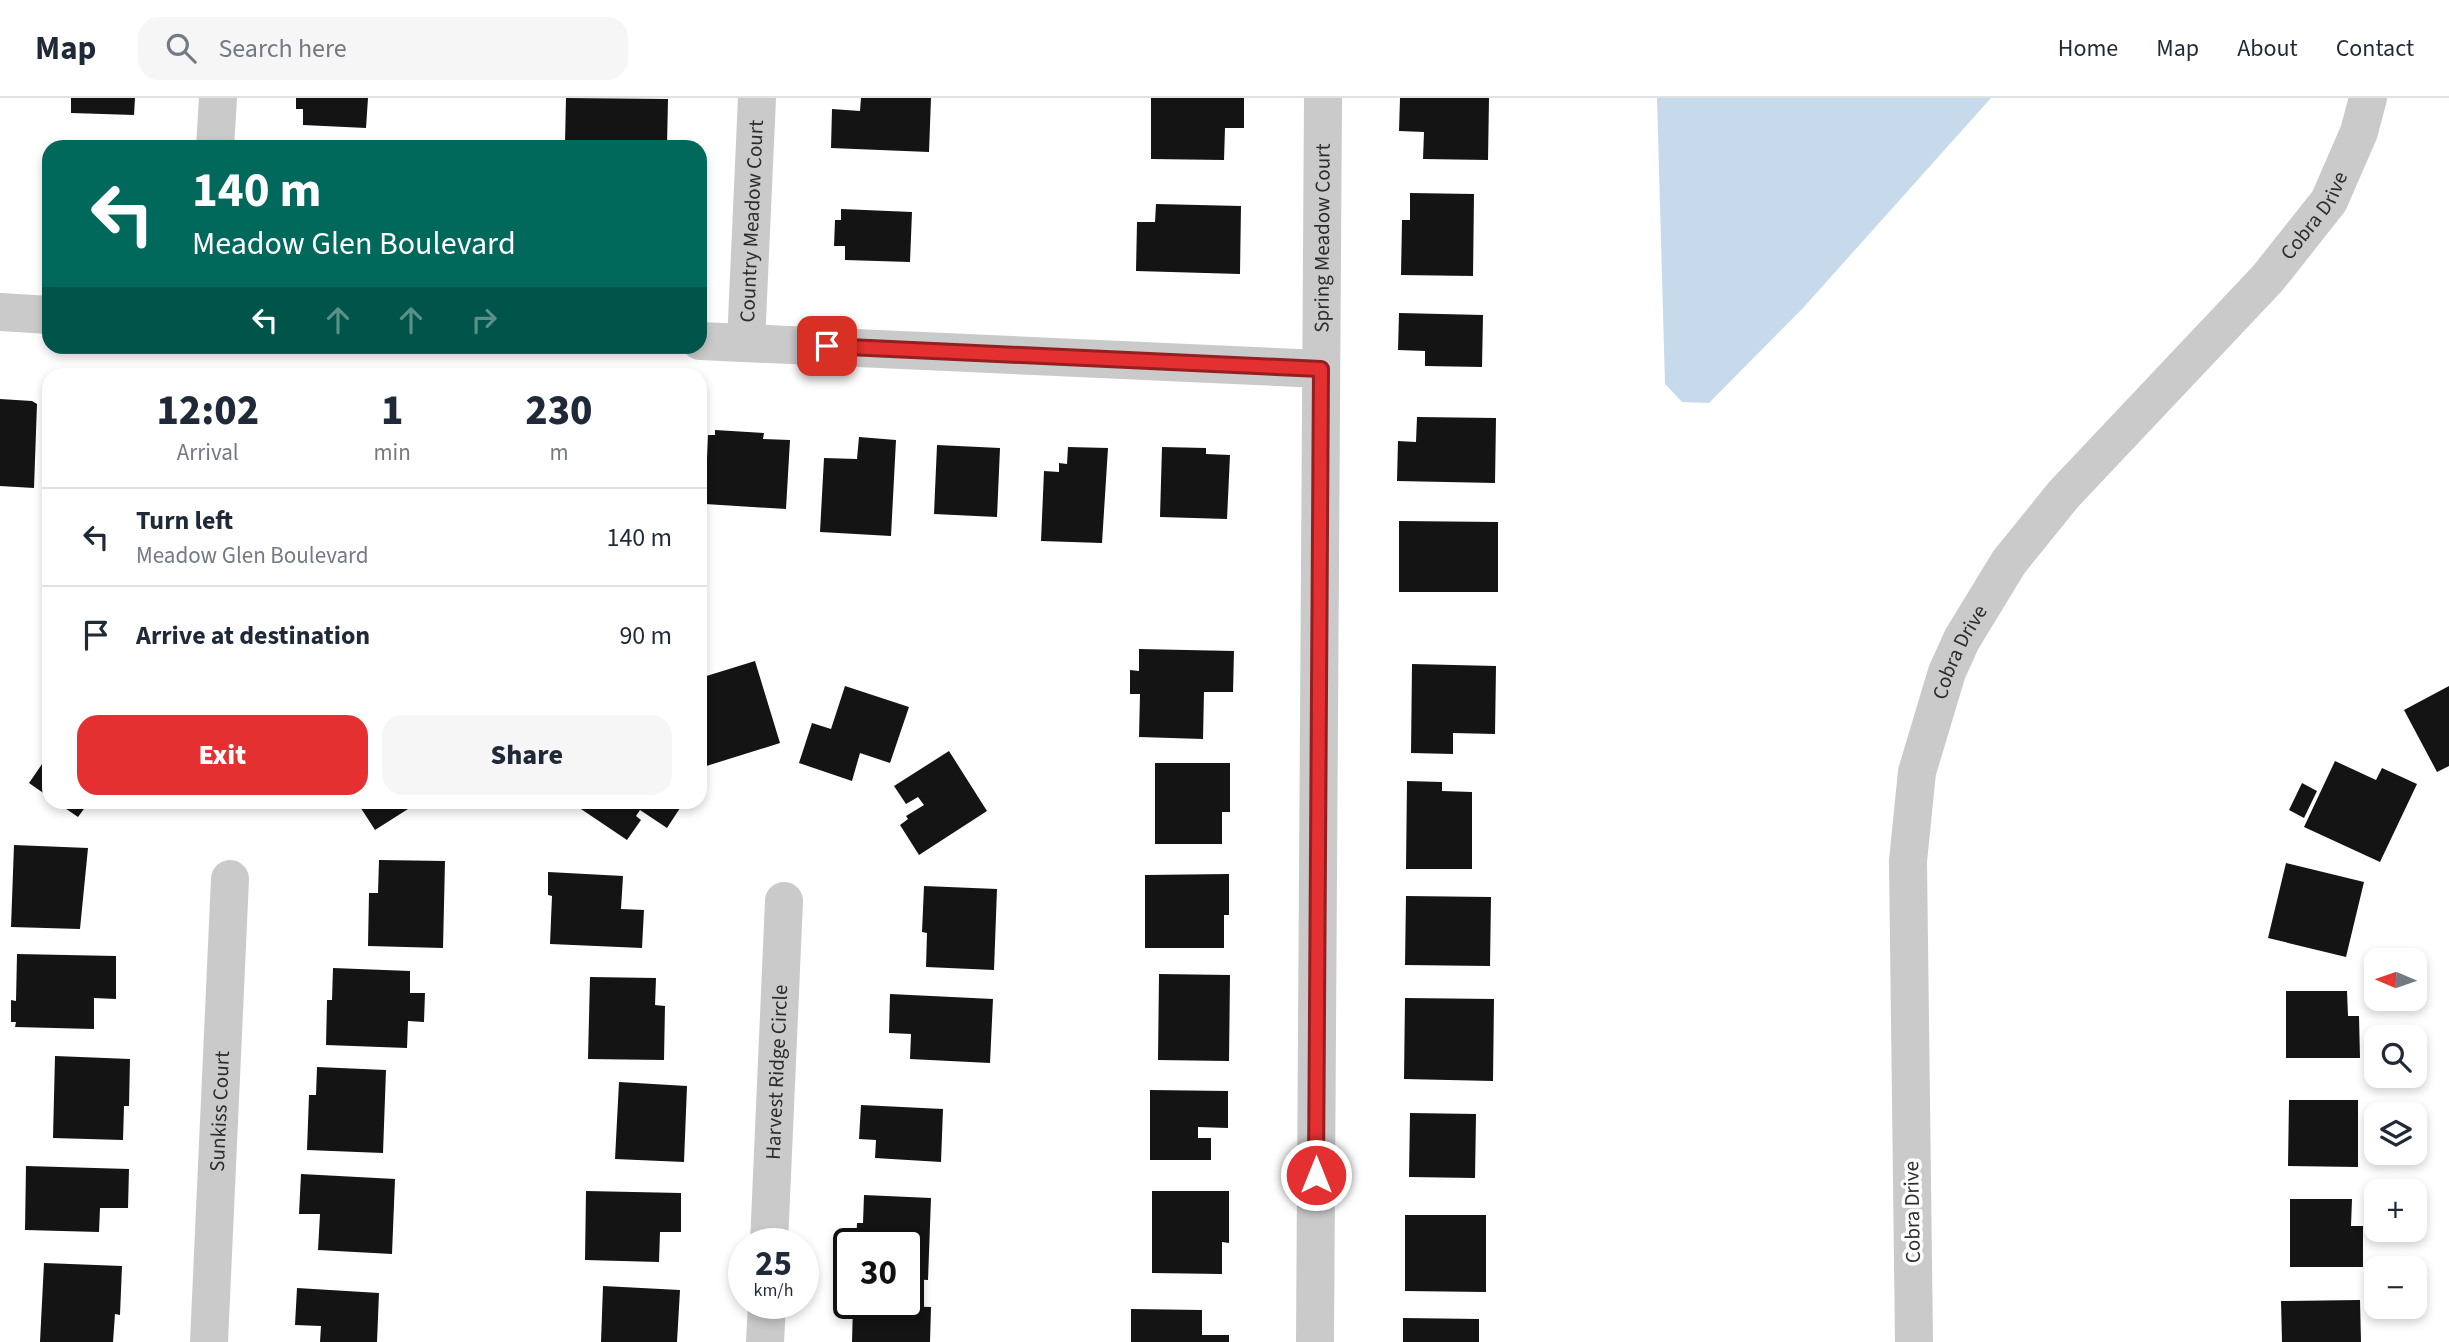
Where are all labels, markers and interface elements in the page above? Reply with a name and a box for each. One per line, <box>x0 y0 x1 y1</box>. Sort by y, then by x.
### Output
search box <box>138 17 628 80</box>
text: Map <box>35 25 96 72</box>
icon: search <box>162 29 200 67</box>
text: Search here <box>218 30 347 67</box>
text: Home <box>2058 31 2118 66</box>
text: Map <box>2156 31 2199 66</box>
text: About <box>2237 31 2298 66</box>
text: Contact <box>2336 31 2414 66</box>
street label: Country Meadow Court <box>732 119 771 323</box>
street label: Spring Meadow Court <box>1306 143 1338 333</box>
text: 140 m <box>192 156 321 226</box>
street label: Cobra Drive <box>2273 167 2355 266</box>
icon: left <box>77 168 168 259</box>
text: Meadow Glen Boulevard <box>192 221 516 267</box>
icon: left <box>246 301 284 339</box>
icon: ahead <box>319 301 357 339</box>
icon: ahead <box>392 301 430 339</box>
icon: right <box>465 301 503 339</box>
pin <box>797 316 857 376</box>
icon: arrive <box>808 327 846 365</box>
text: 12:02 <box>156 381 259 441</box>
text: 1 <box>381 381 403 441</box>
text: 230 <box>525 381 593 441</box>
text: Arrival <box>177 436 239 469</box>
text: min <box>374 436 411 469</box>
text: m <box>549 436 568 469</box>
text: Turn left <box>136 502 233 539</box>
icon: left <box>77 518 115 556</box>
text: 140 m <box>606 519 672 556</box>
text: Meadow Glen Boulevard <box>136 539 369 572</box>
street label: Cobra Drive <box>1925 599 1995 703</box>
icon: arrive <box>77 616 115 654</box>
text: Arrive at destination <box>136 617 370 654</box>
text: 90 m <box>619 617 672 654</box>
button: Exit <box>77 715 368 795</box>
button: Share <box>382 715 672 795</box>
north arrow <box>2364 948 2427 1012</box>
map controls <box>2364 948 2427 1319</box>
street label: Harvest Ridge Circle <box>758 984 795 1160</box>
button: search <box>2364 1025 2427 1088</box>
street label: Sunkiss Court <box>202 1050 237 1172</box>
button: layers <box>2364 1102 2427 1165</box>
position arrow <box>1279 1138 1353 1212</box>
street label: Cobra Drive <box>1896 1161 1928 1263</box>
button: + <box>2364 1179 2427 1242</box>
speed limit sign: 30 <box>833 1228 924 1319</box>
text: 25 <box>755 1239 792 1289</box>
button: − <box>2364 1256 2427 1319</box>
text: km/h <box>754 1278 793 1303</box>

